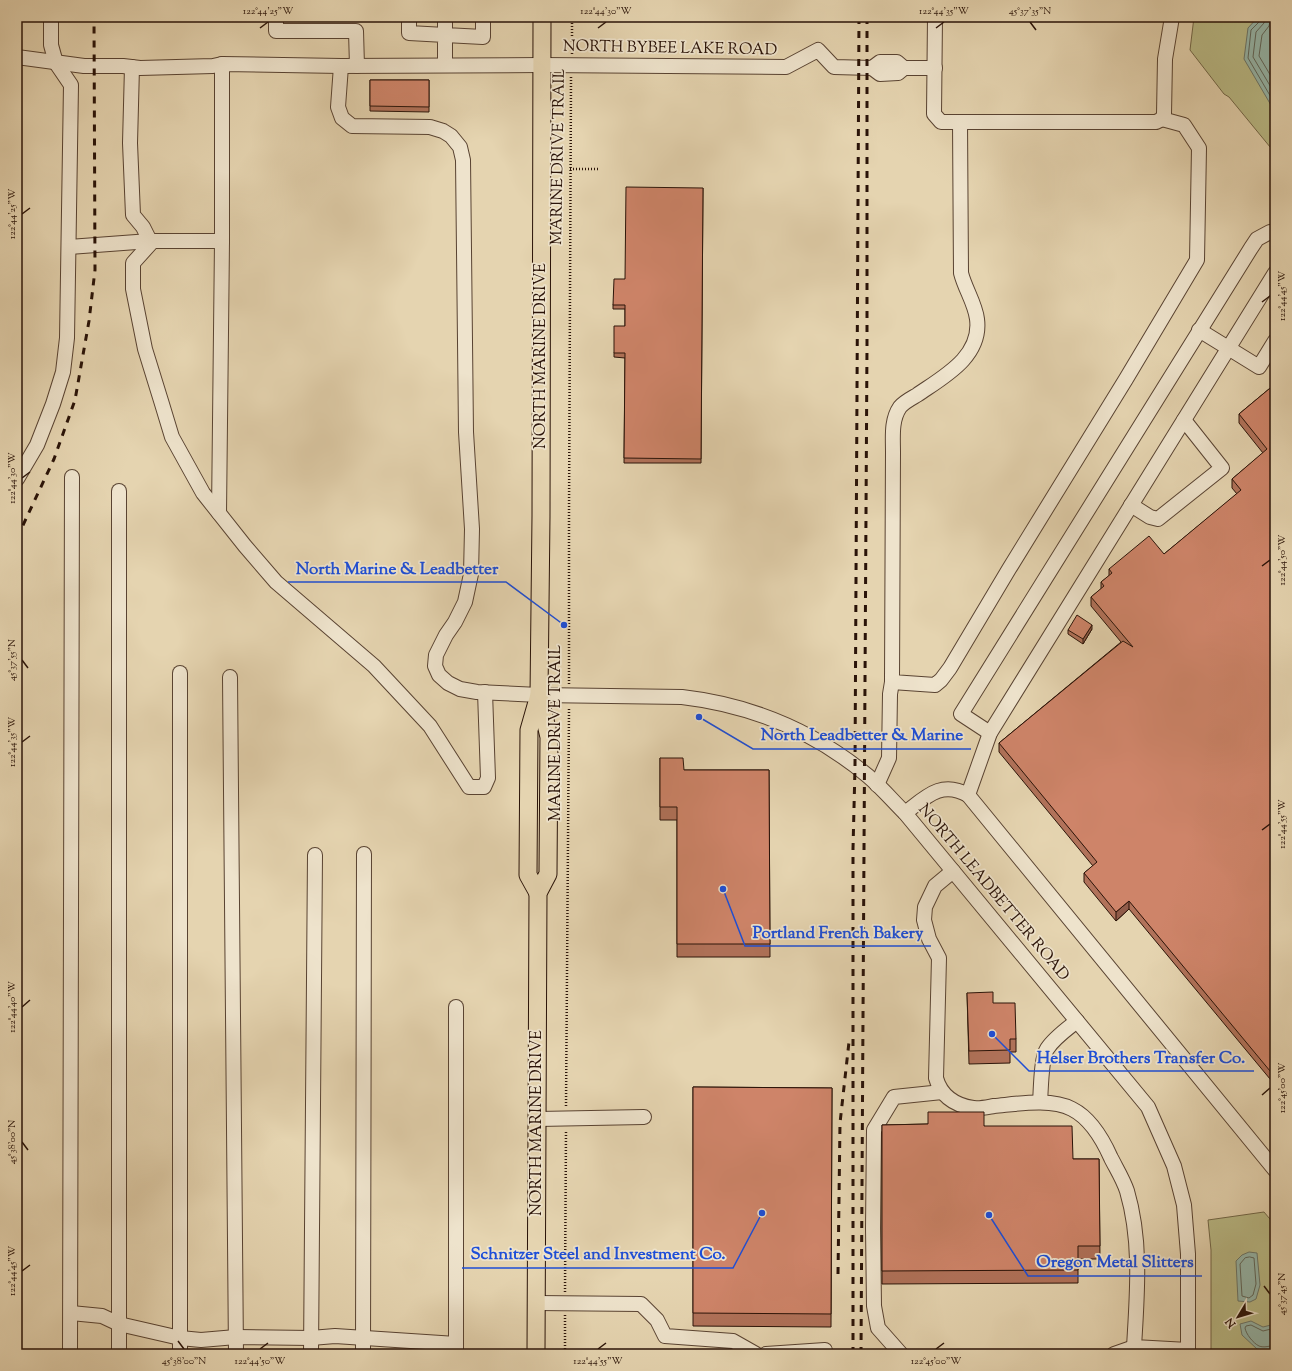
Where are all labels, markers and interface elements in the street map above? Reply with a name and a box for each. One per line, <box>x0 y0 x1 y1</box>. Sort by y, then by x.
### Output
text: 122°44'25"W <box>243 4 293 19</box>
text: 122°44'30"W <box>580 4 632 19</box>
text: 122°44'35"W <box>919 4 969 19</box>
text: 45°37'35"N <box>1009 4 1051 19</box>
street label: NORTH BYBEE LAKE ROAD <box>563 36 777 62</box>
street label: MARINE DRIVE TRAIL <box>546 68 572 245</box>
text: 122°44'25"W <box>5 189 20 239</box>
street label: NORTH MARINE DRIVE <box>530 263 553 449</box>
text: 122°44'45"W <box>1275 271 1290 321</box>
text: 122°44'30"W <box>5 452 20 504</box>
text: 122°44'50"W <box>1275 535 1290 585</box>
callout: North Marine & Leadbetter <box>288 553 506 582</box>
text: North Marine & Leadbetter <box>296 558 499 582</box>
text: 45°37'55"N <box>5 639 20 681</box>
street label: MARINE DRIVE TRAIL <box>545 645 568 821</box>
text: 122°44'35"W <box>5 717 20 767</box>
callout: North Leadbetter & Marine <box>753 720 971 749</box>
text: North Leadbetter & Marine <box>761 724 963 748</box>
street label: NORTH LEADBETTER ROAD <box>912 799 1074 987</box>
text: 122°44'55"W <box>1275 799 1290 849</box>
callout: Portland French Bakery <box>745 917 931 946</box>
text: Portland French Bakery <box>753 922 924 946</box>
text: 122°44'40"W <box>5 981 20 1033</box>
street label: NORTH MARINE DRIVE <box>526 1030 549 1216</box>
callout: Helser Brothers Transfer Co. <box>1029 1042 1254 1071</box>
text: Helser Brothers Transfer Co. <box>1037 1047 1245 1071</box>
text: 122°45'00"W <box>1275 1063 1290 1113</box>
text: 45°38'00"N <box>5 1120 20 1164</box>
callout: Schnitzer Steel and Investment Co. <box>462 1239 733 1268</box>
text: Schnitzer Steel and Investment Co. <box>470 1243 726 1267</box>
text: 122°44'45"W <box>5 1246 20 1296</box>
callout: Oregon Metal Slitters <box>1028 1247 1202 1276</box>
text: Oregon Metal Slitters <box>1036 1251 1194 1275</box>
text: 45°37'45"N <box>1275 1273 1290 1315</box>
north arrow <box>1218 1297 1258 1337</box>
text: N <box>1222 1314 1241 1332</box>
text: 45°38'00"N <box>162 1354 206 1369</box>
text: 122°44'50"W <box>235 1354 285 1369</box>
text: 122°44'55"W <box>573 1354 623 1369</box>
text: 122°45'00"W <box>911 1354 961 1369</box>

